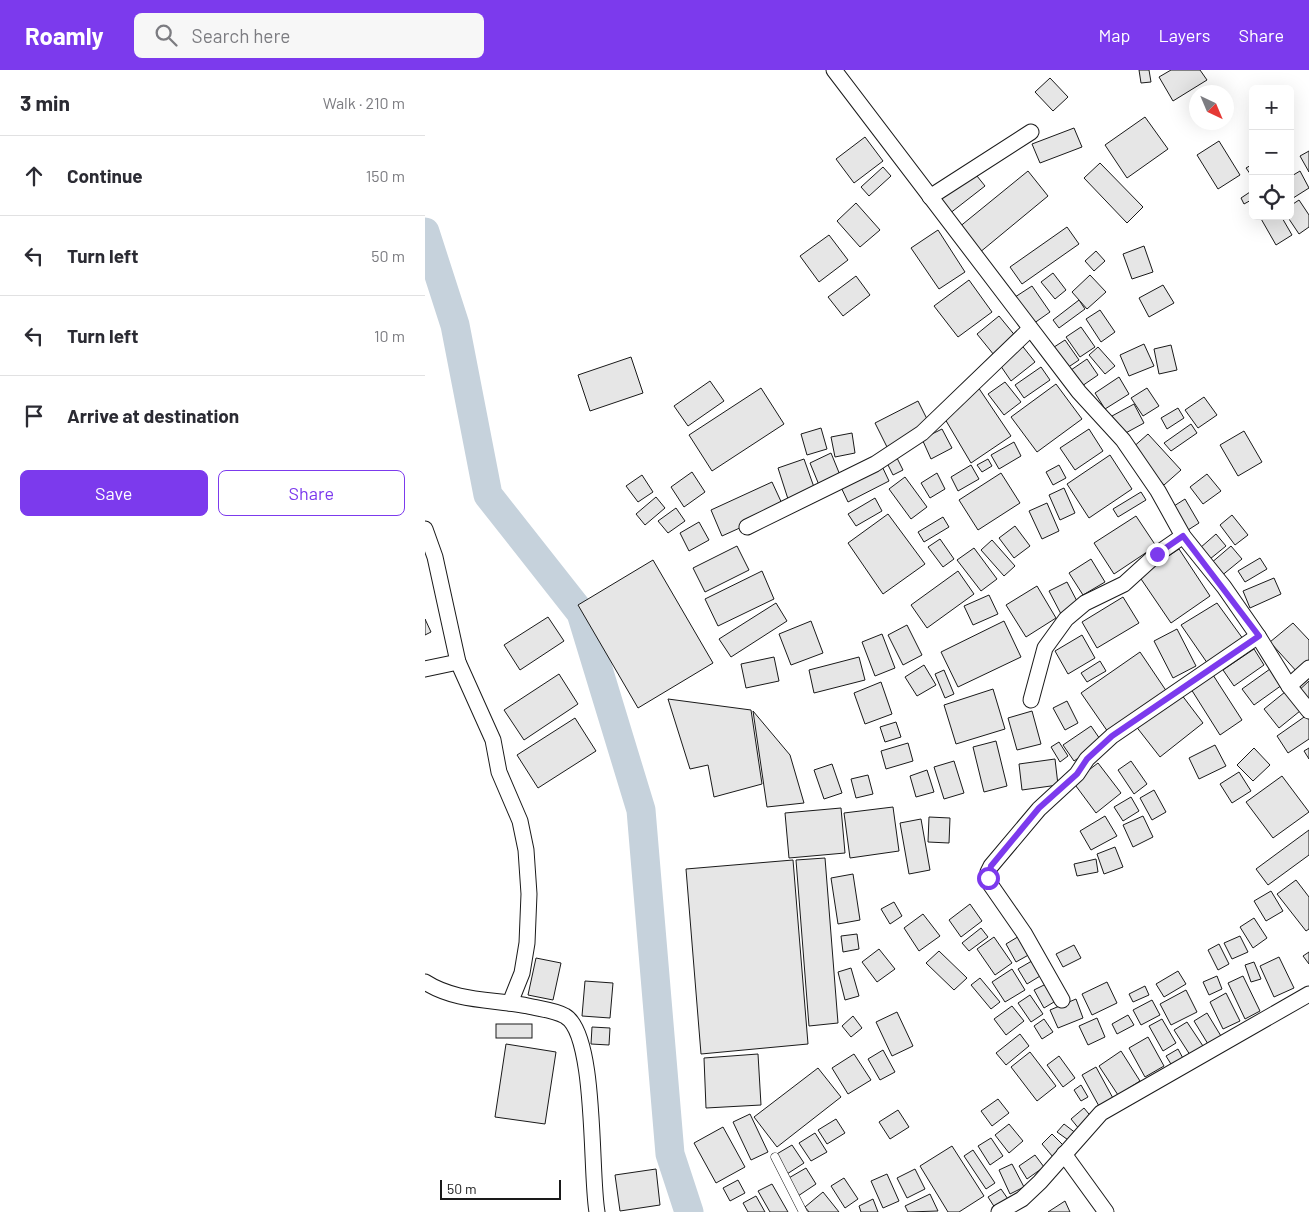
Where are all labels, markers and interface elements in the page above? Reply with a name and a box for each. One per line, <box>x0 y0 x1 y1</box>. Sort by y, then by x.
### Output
search box <box>134 13 484 58</box>
text: Roamly <box>25 21 104 50</box>
icon: search <box>152 21 180 49</box>
text: Search here <box>192 24 290 47</box>
text: Map <box>1098 24 1130 46</box>
text: Layers <box>1158 24 1211 46</box>
text: Share <box>1239 24 1284 46</box>
north arrow <box>1189 85 1234 130</box>
map controls <box>1249 85 1294 220</box>
button: + <box>1249 85 1294 130</box>
text: 3 min <box>20 90 70 115</box>
text: Walk · 210 m <box>323 93 405 112</box>
button: − <box>1249 130 1294 175</box>
icon: ahead <box>20 162 48 190</box>
text: Continue <box>67 164 143 187</box>
text: 150 m <box>366 166 405 185</box>
button: locate <box>1249 175 1294 220</box>
icon: left <box>20 242 48 270</box>
text: Turn left <box>67 244 138 267</box>
text: 50 m <box>371 246 405 265</box>
icon: left <box>20 322 48 350</box>
text: Turn left <box>67 324 138 347</box>
text: 10 m <box>374 326 405 345</box>
icon: arrive <box>20 402 48 430</box>
text: Arrive at destination <box>67 404 239 427</box>
button: Save <box>20 470 208 516</box>
button: Share <box>218 470 405 516</box>
route end <box>1146 543 1169 566</box>
route start <box>977 867 1000 890</box>
scale bar <box>440 1177 561 1200</box>
text: 50 m <box>447 1180 476 1197</box>

